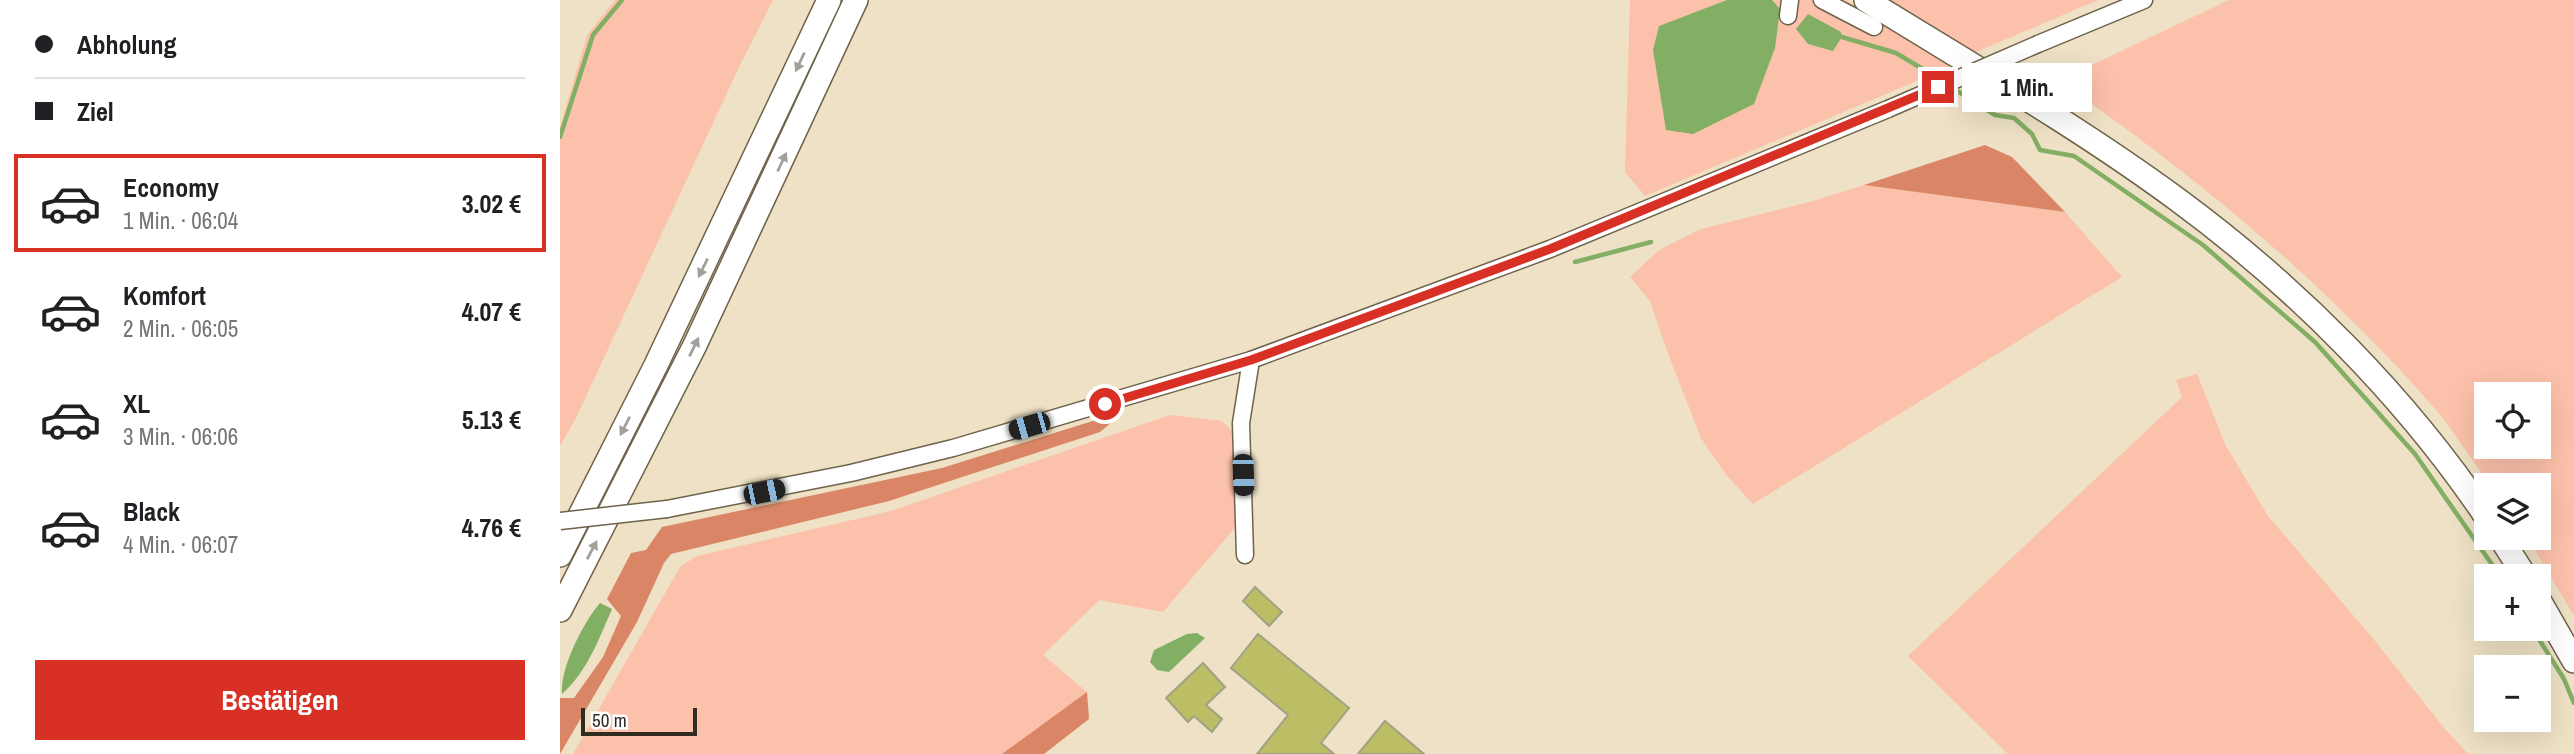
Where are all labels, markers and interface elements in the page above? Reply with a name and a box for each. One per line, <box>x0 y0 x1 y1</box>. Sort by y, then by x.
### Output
text: Abholung <box>77 27 176 62</box>
one-way arrow <box>795 52 806 72</box>
callout: 1 Min. <box>1962 62 2092 112</box>
route end <box>1922 71 1954 103</box>
text: 1 Min. <box>2000 72 2054 103</box>
text: Ziel <box>77 94 114 129</box>
one-way arrow <box>776 152 788 172</box>
text: Economy <box>123 170 219 205</box>
icon: car <box>39 172 102 235</box>
text: 3.02 € <box>462 186 521 221</box>
text: 1 Min. · 06:04 <box>123 205 238 236</box>
one-way arrow <box>697 258 709 278</box>
text: Komfort <box>123 278 206 313</box>
icon: car <box>39 280 102 343</box>
text: 4.07 € <box>462 294 521 329</box>
text: 2 Min. · 06:05 <box>123 313 238 344</box>
one-way arrow <box>689 337 700 357</box>
map controls <box>2474 382 2551 732</box>
button: locate <box>2474 382 2551 459</box>
text: XL <box>123 386 150 421</box>
icon: car <box>39 388 102 451</box>
route start <box>1089 388 1121 420</box>
text: 5.13 € <box>462 402 521 437</box>
car <box>1006 410 1053 442</box>
one-way arrow <box>620 416 631 436</box>
text: 3 Min. · 06:06 <box>123 421 238 452</box>
car <box>1232 454 1255 496</box>
button: layers <box>2474 473 2551 550</box>
car <box>742 477 787 507</box>
text: Black <box>123 494 180 529</box>
icon: car <box>39 496 102 559</box>
text: 4.76 € <box>462 510 521 545</box>
text: 4 Min. · 06:07 <box>123 529 238 560</box>
one-way arrow <box>586 540 597 560</box>
button: + <box>2474 564 2551 641</box>
button: − <box>2474 655 2551 732</box>
button: Bestätigen <box>35 660 525 740</box>
scale bar <box>581 705 696 737</box>
text: 50 m <box>592 707 627 733</box>

